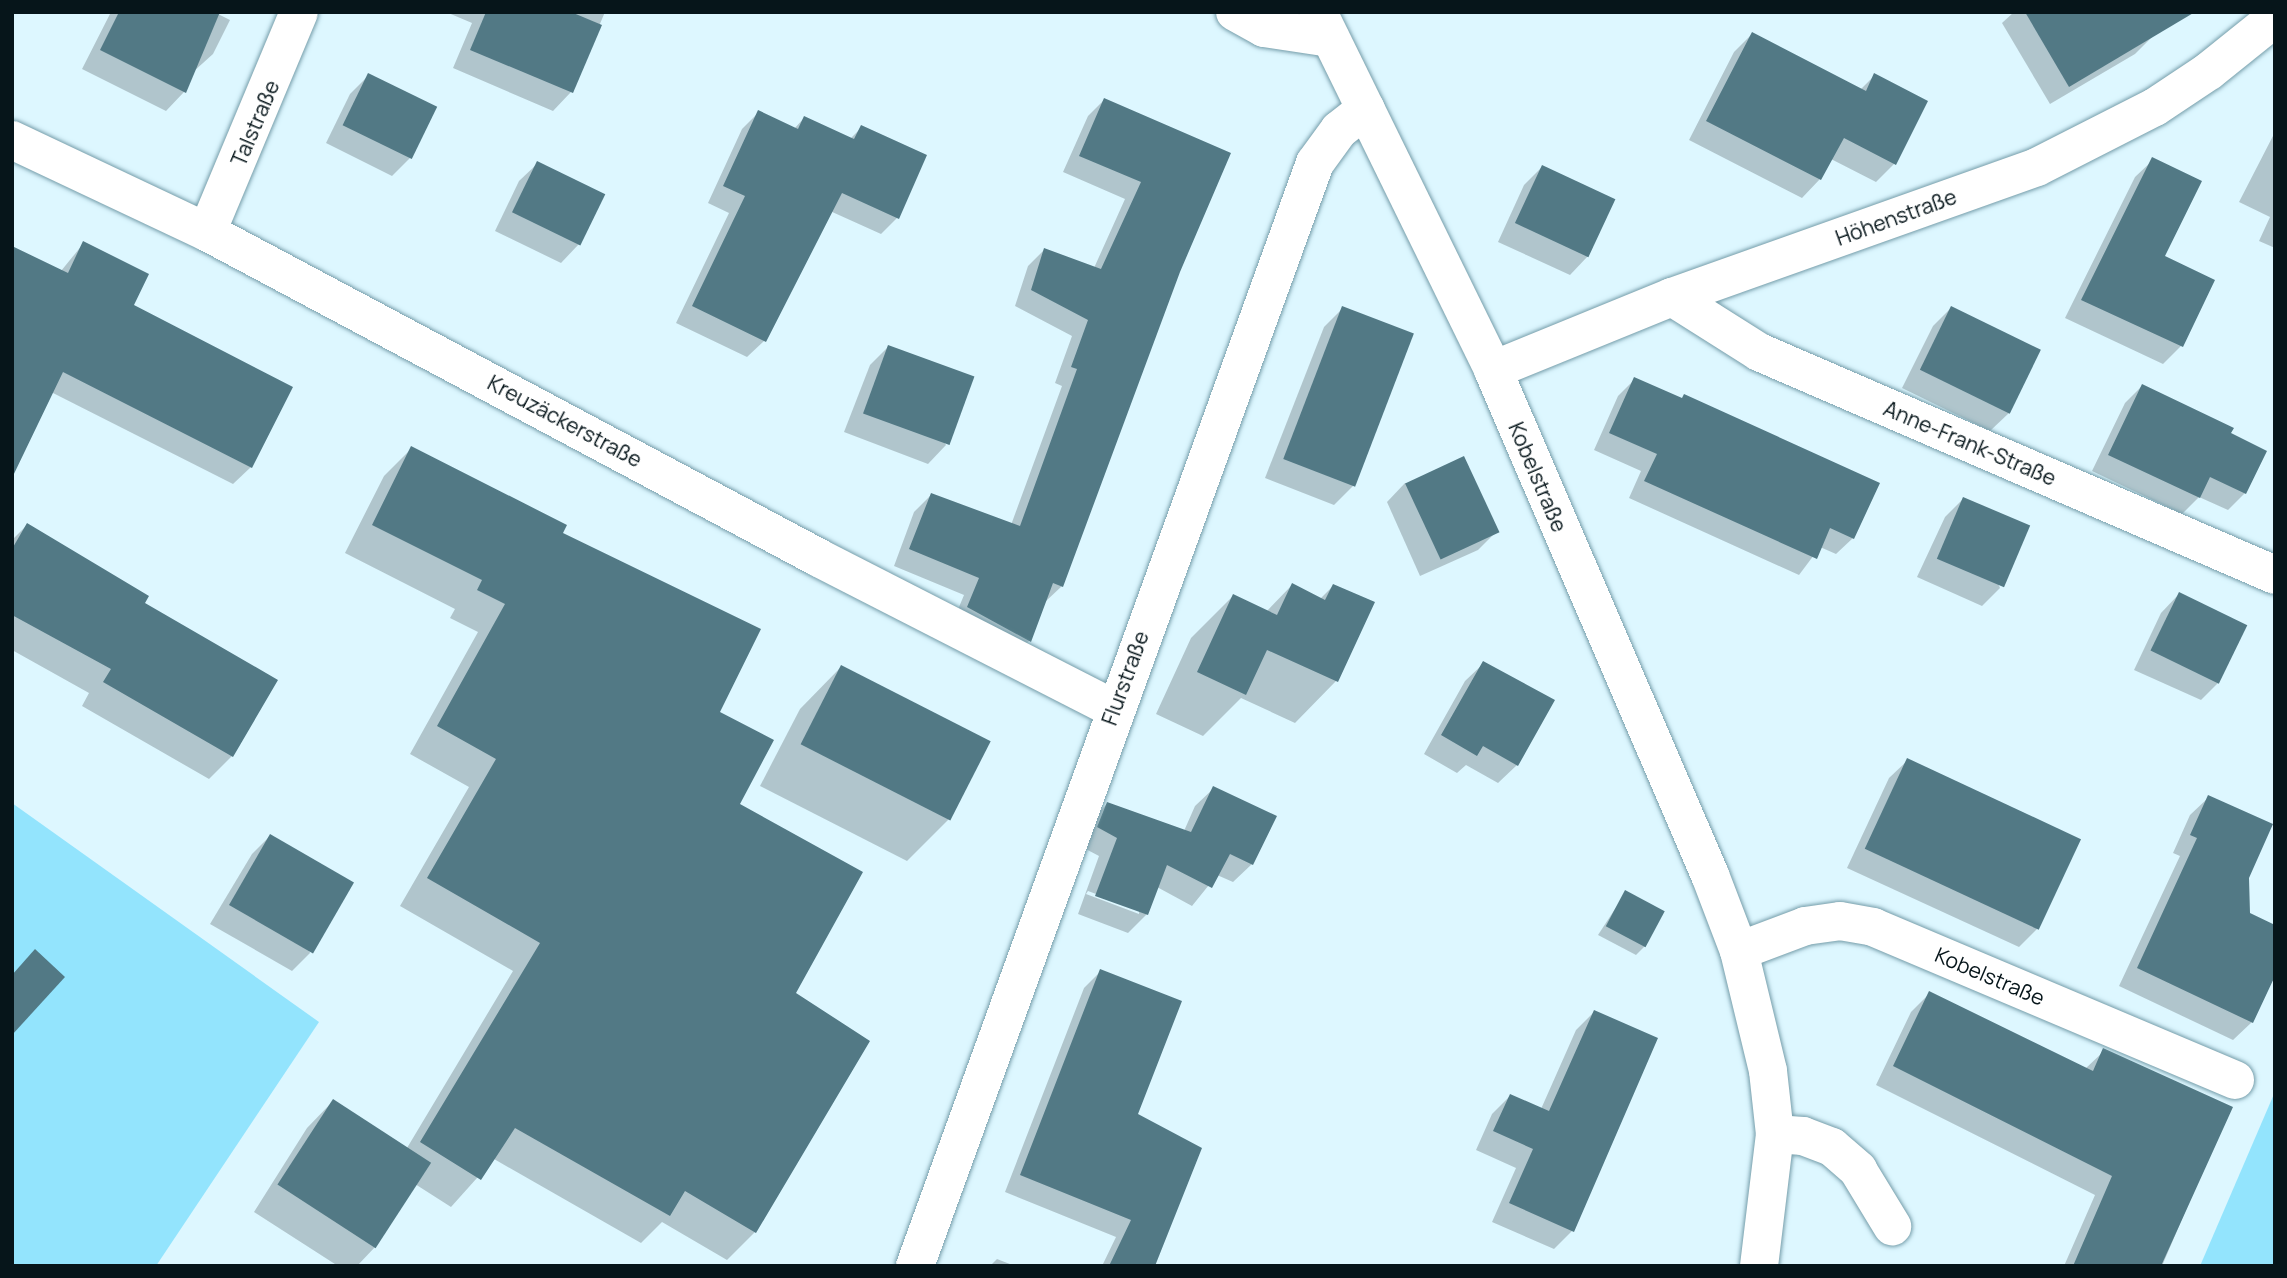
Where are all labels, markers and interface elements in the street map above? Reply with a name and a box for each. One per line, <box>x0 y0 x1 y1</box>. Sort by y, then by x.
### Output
street label: Talstraße <box>226 76 284 170</box>
street label: Höhenstraße <box>1832 183 1960 251</box>
street label: Kreuzäckerstraße <box>484 370 646 472</box>
street label: Anne-Frank-Straße <box>1880 395 2060 491</box>
street label: Kobelstraße <box>1504 418 1572 536</box>
street label: Flurstraße <box>1096 628 1154 728</box>
street label: Kobelstraße <box>1931 942 2049 1010</box>

